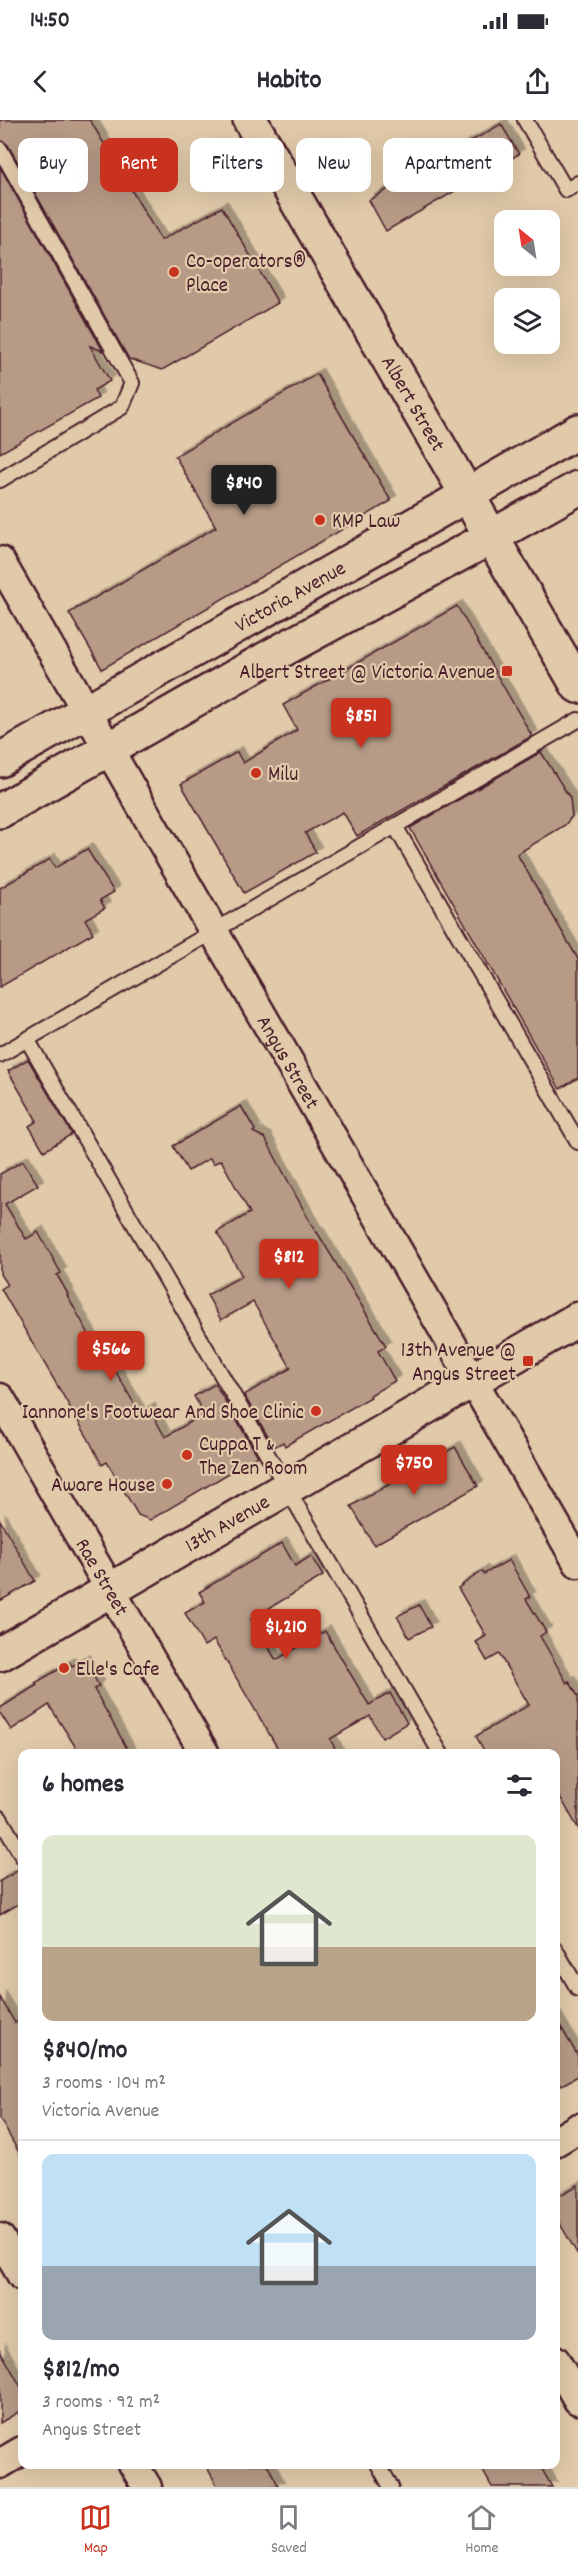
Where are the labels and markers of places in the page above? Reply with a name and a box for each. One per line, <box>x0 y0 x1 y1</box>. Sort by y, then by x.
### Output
place label: Co-operators® Place <box>186 248 306 302</box>
marker: Co-operators® Place <box>167 265 181 279</box>
pin: $840 <box>208 465 280 516</box>
place label: KMP Law <box>332 508 400 538</box>
marker: KMP Law <box>313 513 327 527</box>
place label: Albert Street @ Victoria Avenue <box>239 659 495 689</box>
marker: Albert Street @ Victoria Avenue <box>500 664 514 678</box>
pin: $851 <box>325 698 397 749</box>
place label: Milu <box>268 761 298 791</box>
marker: Milu <box>249 766 263 780</box>
pin: $812 <box>253 1239 325 1290</box>
pin: $566 <box>75 1331 147 1382</box>
place label: 13th Avenue @ Angus Street <box>401 1337 516 1391</box>
marker: 13th Avenue @ Angus Street <box>521 1354 535 1368</box>
place label: Iannone's Footwear And Shoe Clinic <box>22 1399 304 1429</box>
marker: Iannone's Footwear And Shoe Clinic <box>309 1404 323 1418</box>
place label: Cuppa T & The Zen Room <box>199 1431 307 1485</box>
pin: $750 <box>378 1445 450 1496</box>
marker: Cuppa T & The Zen Room <box>180 1448 194 1462</box>
place label: Aware House <box>51 1472 155 1502</box>
marker: Aware House <box>160 1477 174 1491</box>
pin: $1,210 <box>237 1609 335 1660</box>
place label: Elle's Cafe <box>76 1656 159 1686</box>
marker: Elle's Cafe <box>57 1661 71 1675</box>

